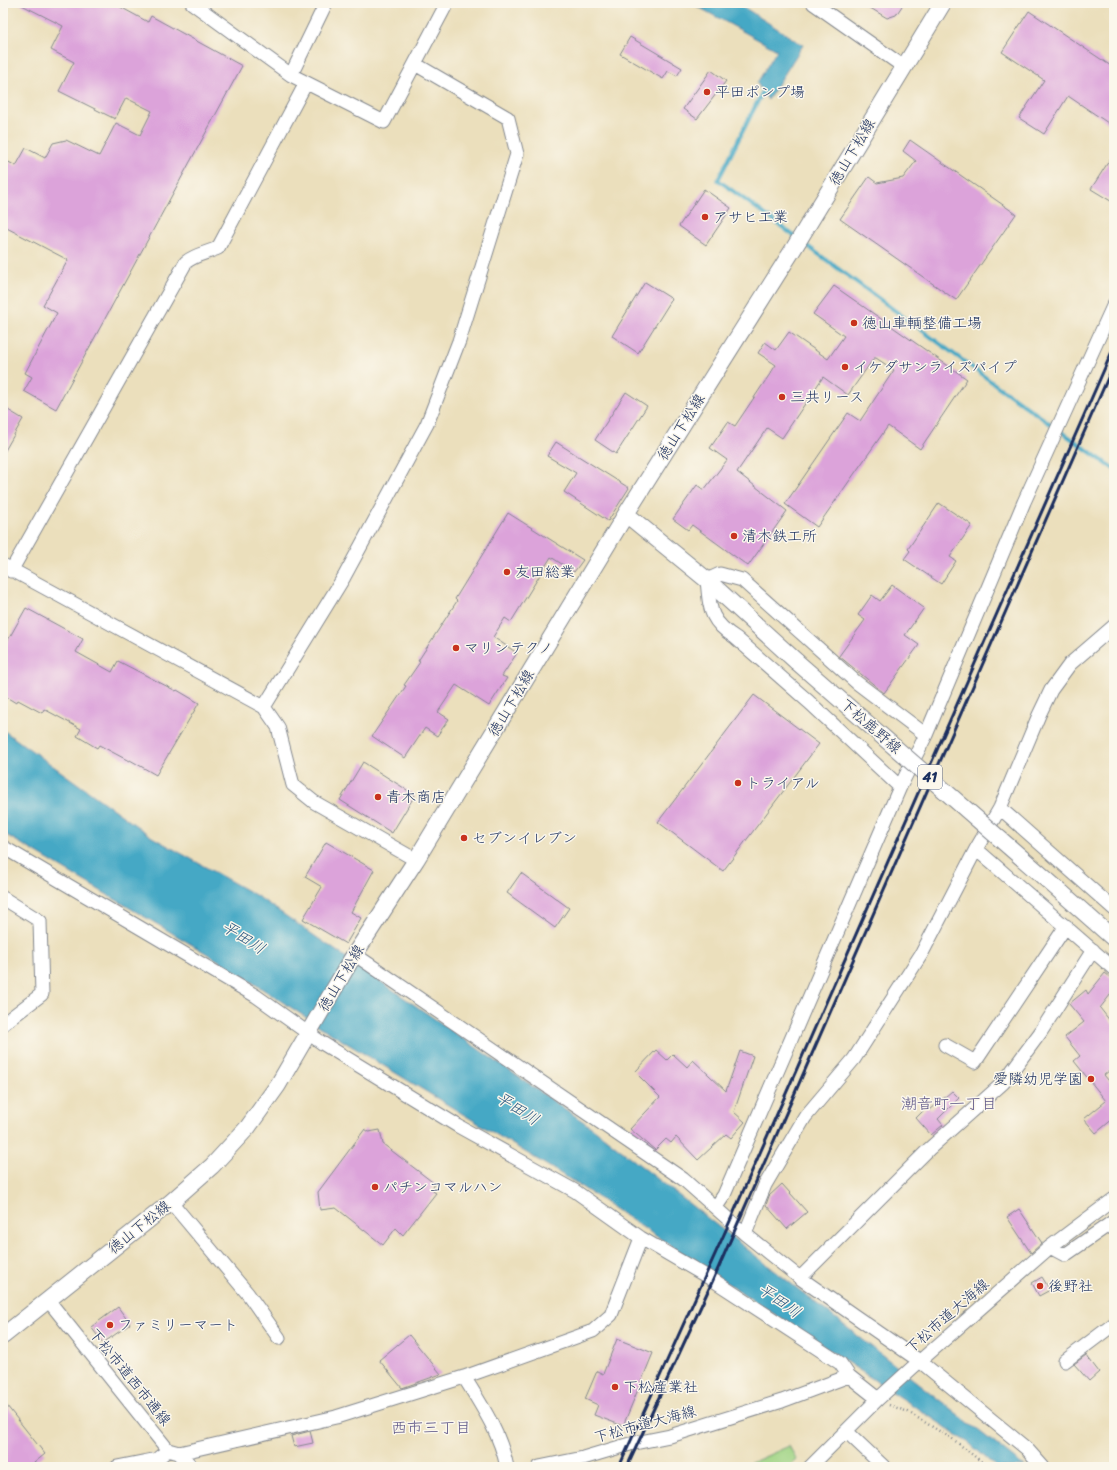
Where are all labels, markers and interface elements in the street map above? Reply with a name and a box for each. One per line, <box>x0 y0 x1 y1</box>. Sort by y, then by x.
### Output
place label: 平田ポンプ場 <box>715 79 805 105</box>
marker: 平田ポンプ場 <box>702 87 712 97</box>
street label: 徳山下松線 <box>822 113 882 191</box>
place label: アサヒ工業 <box>713 204 788 230</box>
marker: アサヒ工業 <box>700 212 710 222</box>
place label: 徳山車輌整備工場 <box>862 310 982 336</box>
marker: 徳山車輌整備工場 <box>849 318 859 328</box>
place label: イケダサンライズパイプ <box>853 354 1017 380</box>
marker: イケダサンライズパイプ <box>840 362 850 372</box>
place label: 三共リース <box>790 384 864 410</box>
street label: 徳山下松線 <box>650 388 712 466</box>
marker: 三共リース <box>777 392 787 402</box>
place label: 清木鉄工所 <box>742 523 817 549</box>
marker: 清木鉄工所 <box>729 531 739 541</box>
place label: 友田総業 <box>515 559 575 585</box>
marker: 友田総業 <box>502 567 512 577</box>
place label: マリンテクノ <box>464 635 553 661</box>
marker: マリンテクノ <box>451 643 461 653</box>
street label: 徳山下松線 <box>481 664 541 742</box>
street label: 下松鹿野線 <box>834 692 908 760</box>
road number: 41 <box>918 765 942 789</box>
place label: トライアル <box>746 770 820 796</box>
marker: トライアル <box>733 778 743 788</box>
place label: 青木商店 <box>386 784 446 810</box>
marker: 青木商店 <box>373 792 383 802</box>
place label: セブンイレブン <box>472 825 577 851</box>
marker: セブンイレブン <box>459 833 469 843</box>
water label: 平田川 <box>216 912 272 962</box>
street label: 徳山下松線 <box>311 939 371 1017</box>
place label: 愛隣幼児学園 <box>993 1066 1083 1092</box>
marker: 愛隣幼児学園 <box>1086 1074 1096 1084</box>
water label: 平田川 <box>490 1083 546 1133</box>
district label: 潮音町一丁目 <box>901 1089 997 1118</box>
place label: パチンコマルハン <box>383 1174 502 1200</box>
marker: パチンコマルハン <box>370 1182 380 1192</box>
street label: 徳山下松線 <box>102 1193 176 1261</box>
street label: 下松市道大海線 <box>899 1272 995 1360</box>
place label: 後野社 <box>1048 1273 1093 1299</box>
water label: 平田川 <box>752 1275 808 1326</box>
marker: 後野社 <box>1035 1281 1045 1291</box>
place label: ファミリーマート <box>118 1312 238 1338</box>
marker: ファミリーマート <box>105 1320 115 1330</box>
street label: 下松市道西市通線 <box>82 1322 178 1432</box>
place label: 下松産業社 <box>623 1374 698 1400</box>
marker: 下松産業社 <box>610 1382 620 1392</box>
street label: 下松市道大海線 <box>591 1398 699 1450</box>
district label: 西市三丁目 <box>391 1413 471 1442</box>

